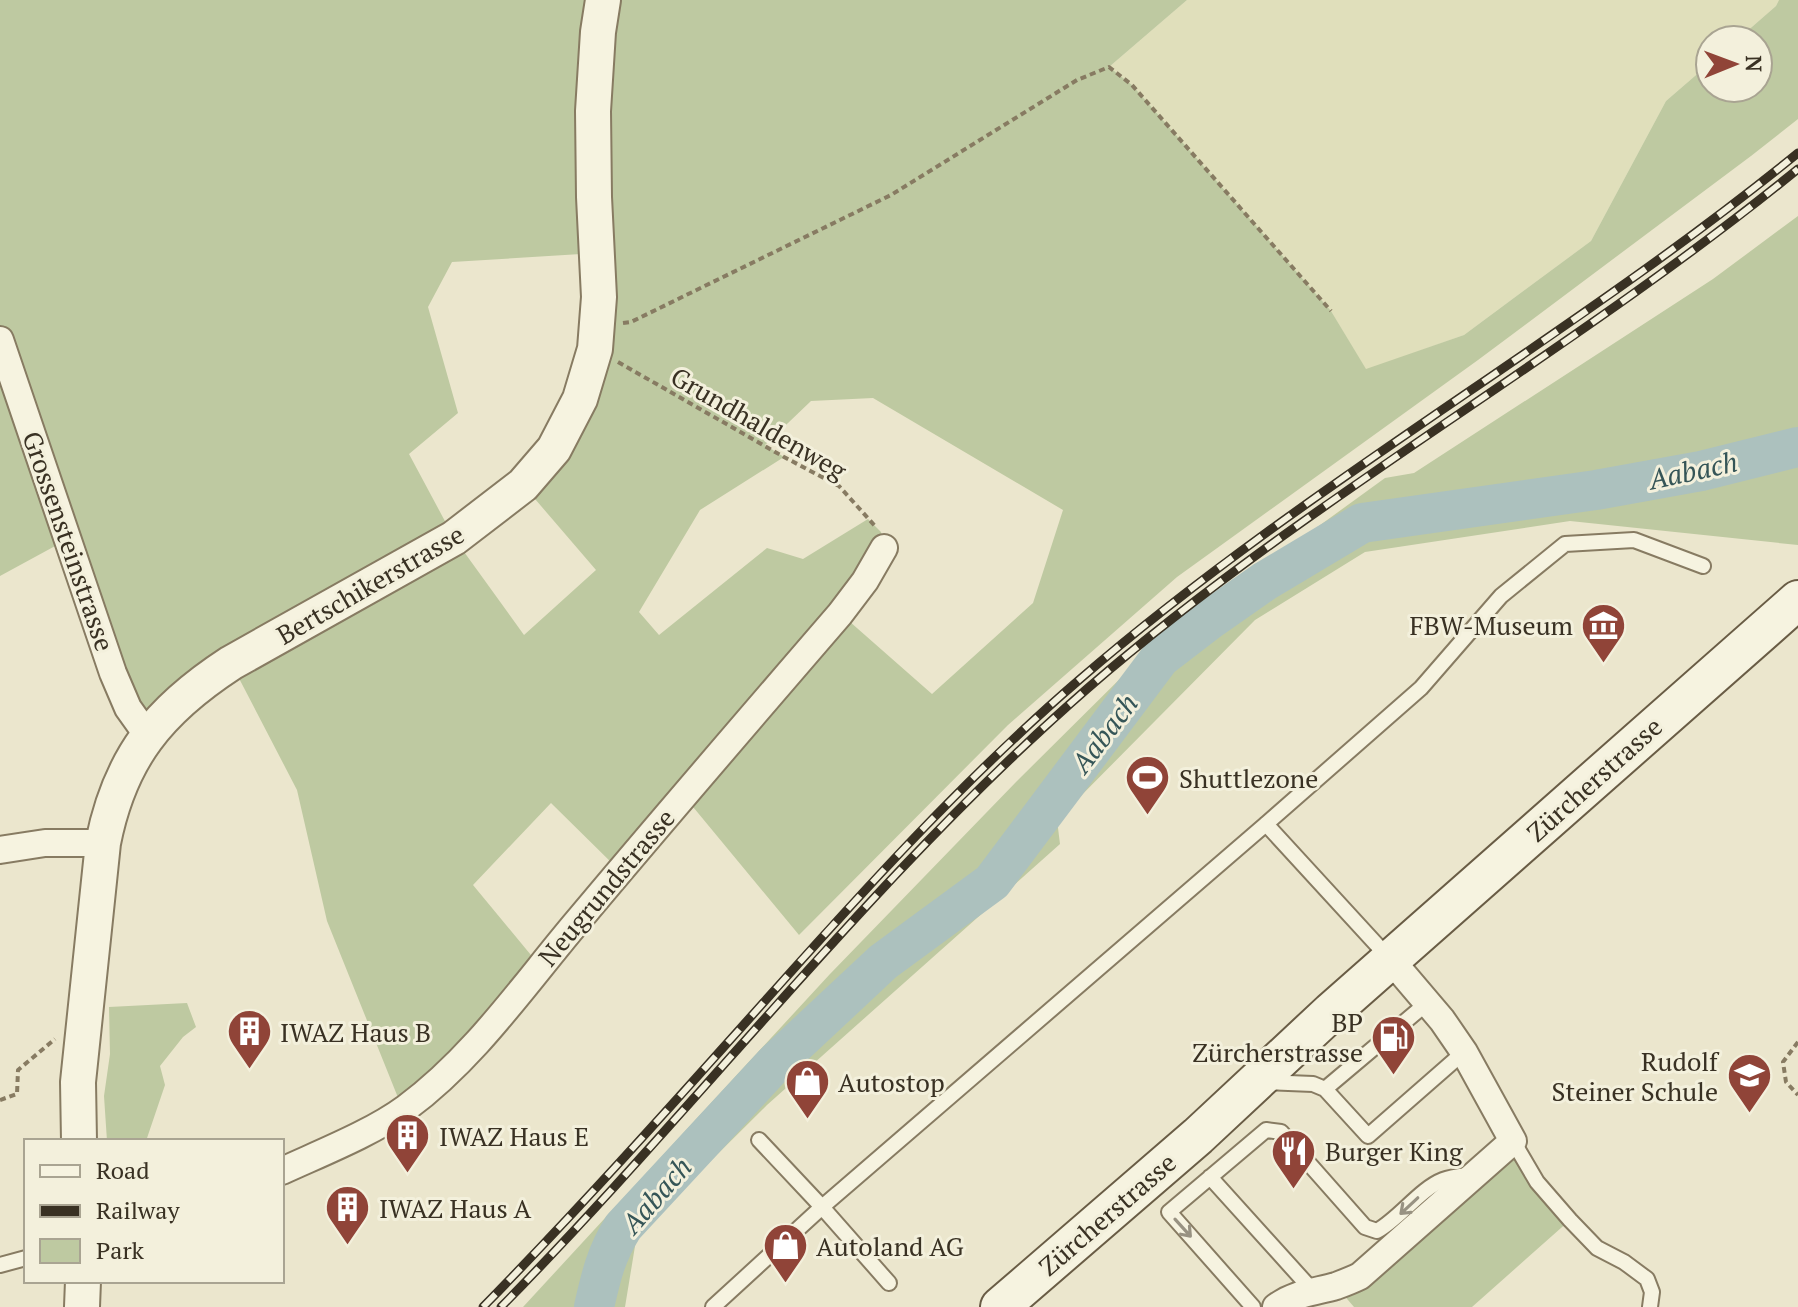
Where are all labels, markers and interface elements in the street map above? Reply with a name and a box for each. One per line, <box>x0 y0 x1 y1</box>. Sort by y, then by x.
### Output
north arrow <box>1694 24 1774 104</box>
text: N <box>1740 55 1769 73</box>
street label: Grundhaldenweg <box>665 359 853 487</box>
street label: Grossensteinstrasse <box>15 427 123 655</box>
water label: Aabach <box>1643 443 1741 498</box>
street label: Bertschikerstrasse <box>270 517 470 651</box>
museum icon: FBW-Museum <box>1580 601 1628 664</box>
place label: FBW-Museum <box>1410 608 1573 642</box>
water label: Aabach <box>1061 686 1146 782</box>
street label: Zürcherstrasse <box>1519 709 1669 849</box>
sports icon: Shuttlezone <box>1124 754 1172 817</box>
place label: Shuttlezone <box>1179 761 1318 795</box>
street label: Neugrundstrasse <box>530 801 682 973</box>
place label: BP Zürcherstrasse <box>1192 1005 1363 1069</box>
building icon: IWAZ Haus B <box>225 1008 273 1071</box>
fuel station icon: BP Zürcherstrasse <box>1370 1013 1418 1076</box>
place label: IWAZ Haus B <box>280 1015 431 1049</box>
place label: Rudolf Steiner Schule <box>1552 1044 1720 1108</box>
school or university icon: Rudolf Steiner Schule <box>1725 1052 1773 1115</box>
shop icon: Autostop <box>783 1058 831 1121</box>
place label: Autostop <box>838 1065 945 1099</box>
building icon: IWAZ Haus E <box>384 1112 432 1175</box>
place label: IWAZ Haus E <box>439 1119 589 1153</box>
restaurant icon: Burger King <box>1270 1127 1318 1190</box>
place label: Burger King <box>1325 1134 1463 1168</box>
legend <box>24 1139 284 1283</box>
street label: Zürcherstrasse <box>1031 1145 1183 1283</box>
water label: Aabach <box>611 1149 700 1243</box>
text: Road <box>96 1154 150 1186</box>
building icon: IWAZ Haus A <box>324 1184 372 1247</box>
place label: IWAZ Haus A <box>379 1191 532 1225</box>
text: Railway <box>96 1194 180 1226</box>
one-way arrow <box>1399 1197 1419 1216</box>
one-way arrow <box>1174 1217 1192 1237</box>
shop icon: Autoland AG <box>761 1222 809 1285</box>
place label: Autoland AG <box>816 1229 964 1263</box>
text: Park <box>96 1234 145 1266</box>

